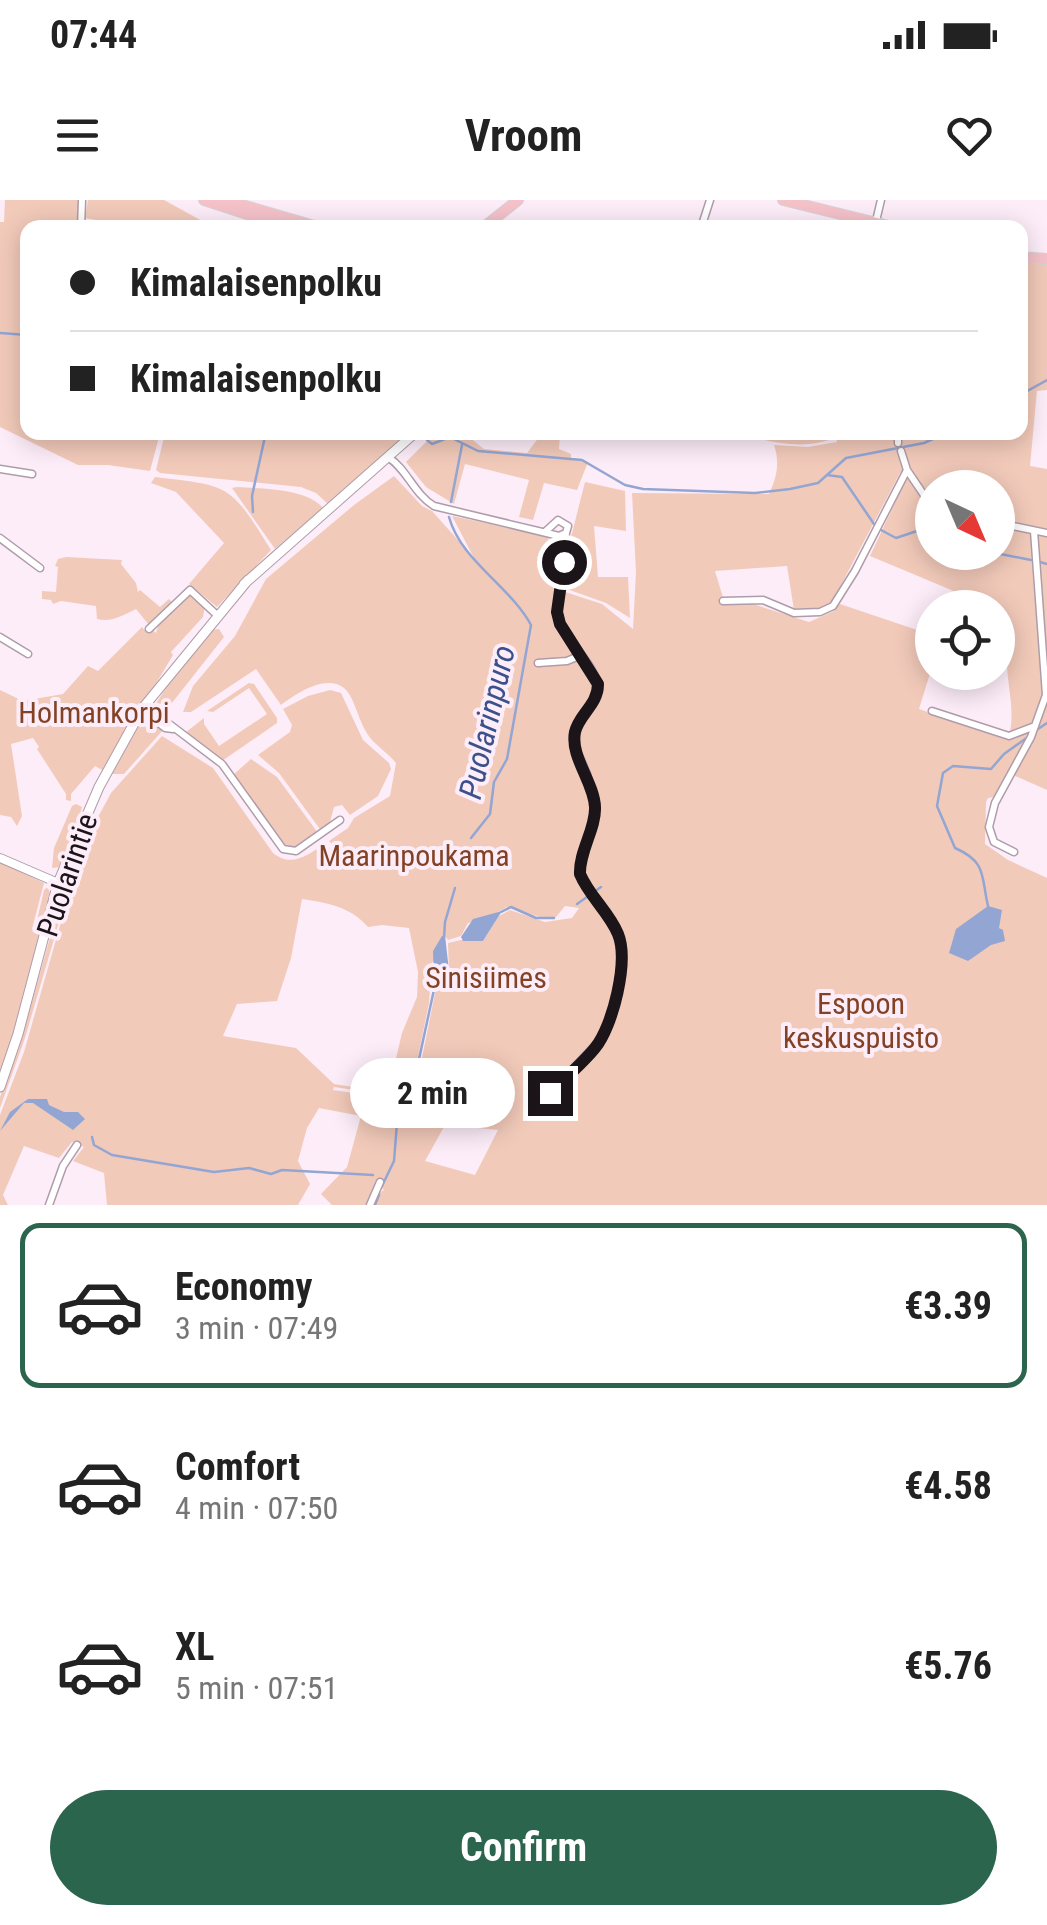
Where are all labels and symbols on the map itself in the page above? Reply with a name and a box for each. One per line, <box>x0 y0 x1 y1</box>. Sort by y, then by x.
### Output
north arrow <box>915 470 1015 570</box>
route start <box>542 540 587 585</box>
water label: Puolarinpuro <box>451 642 523 802</box>
park label: Holmankorpi <box>18 695 170 730</box>
street label: Puolarintie <box>30 809 104 941</box>
park label: Maarinpoukama <box>318 838 510 873</box>
park label: Sinisiimes <box>425 960 547 995</box>
park label: Espoon keskuspuisto <box>783 986 939 1055</box>
callout: 2 min <box>350 1058 515 1128</box>
route end <box>528 1071 573 1116</box>

